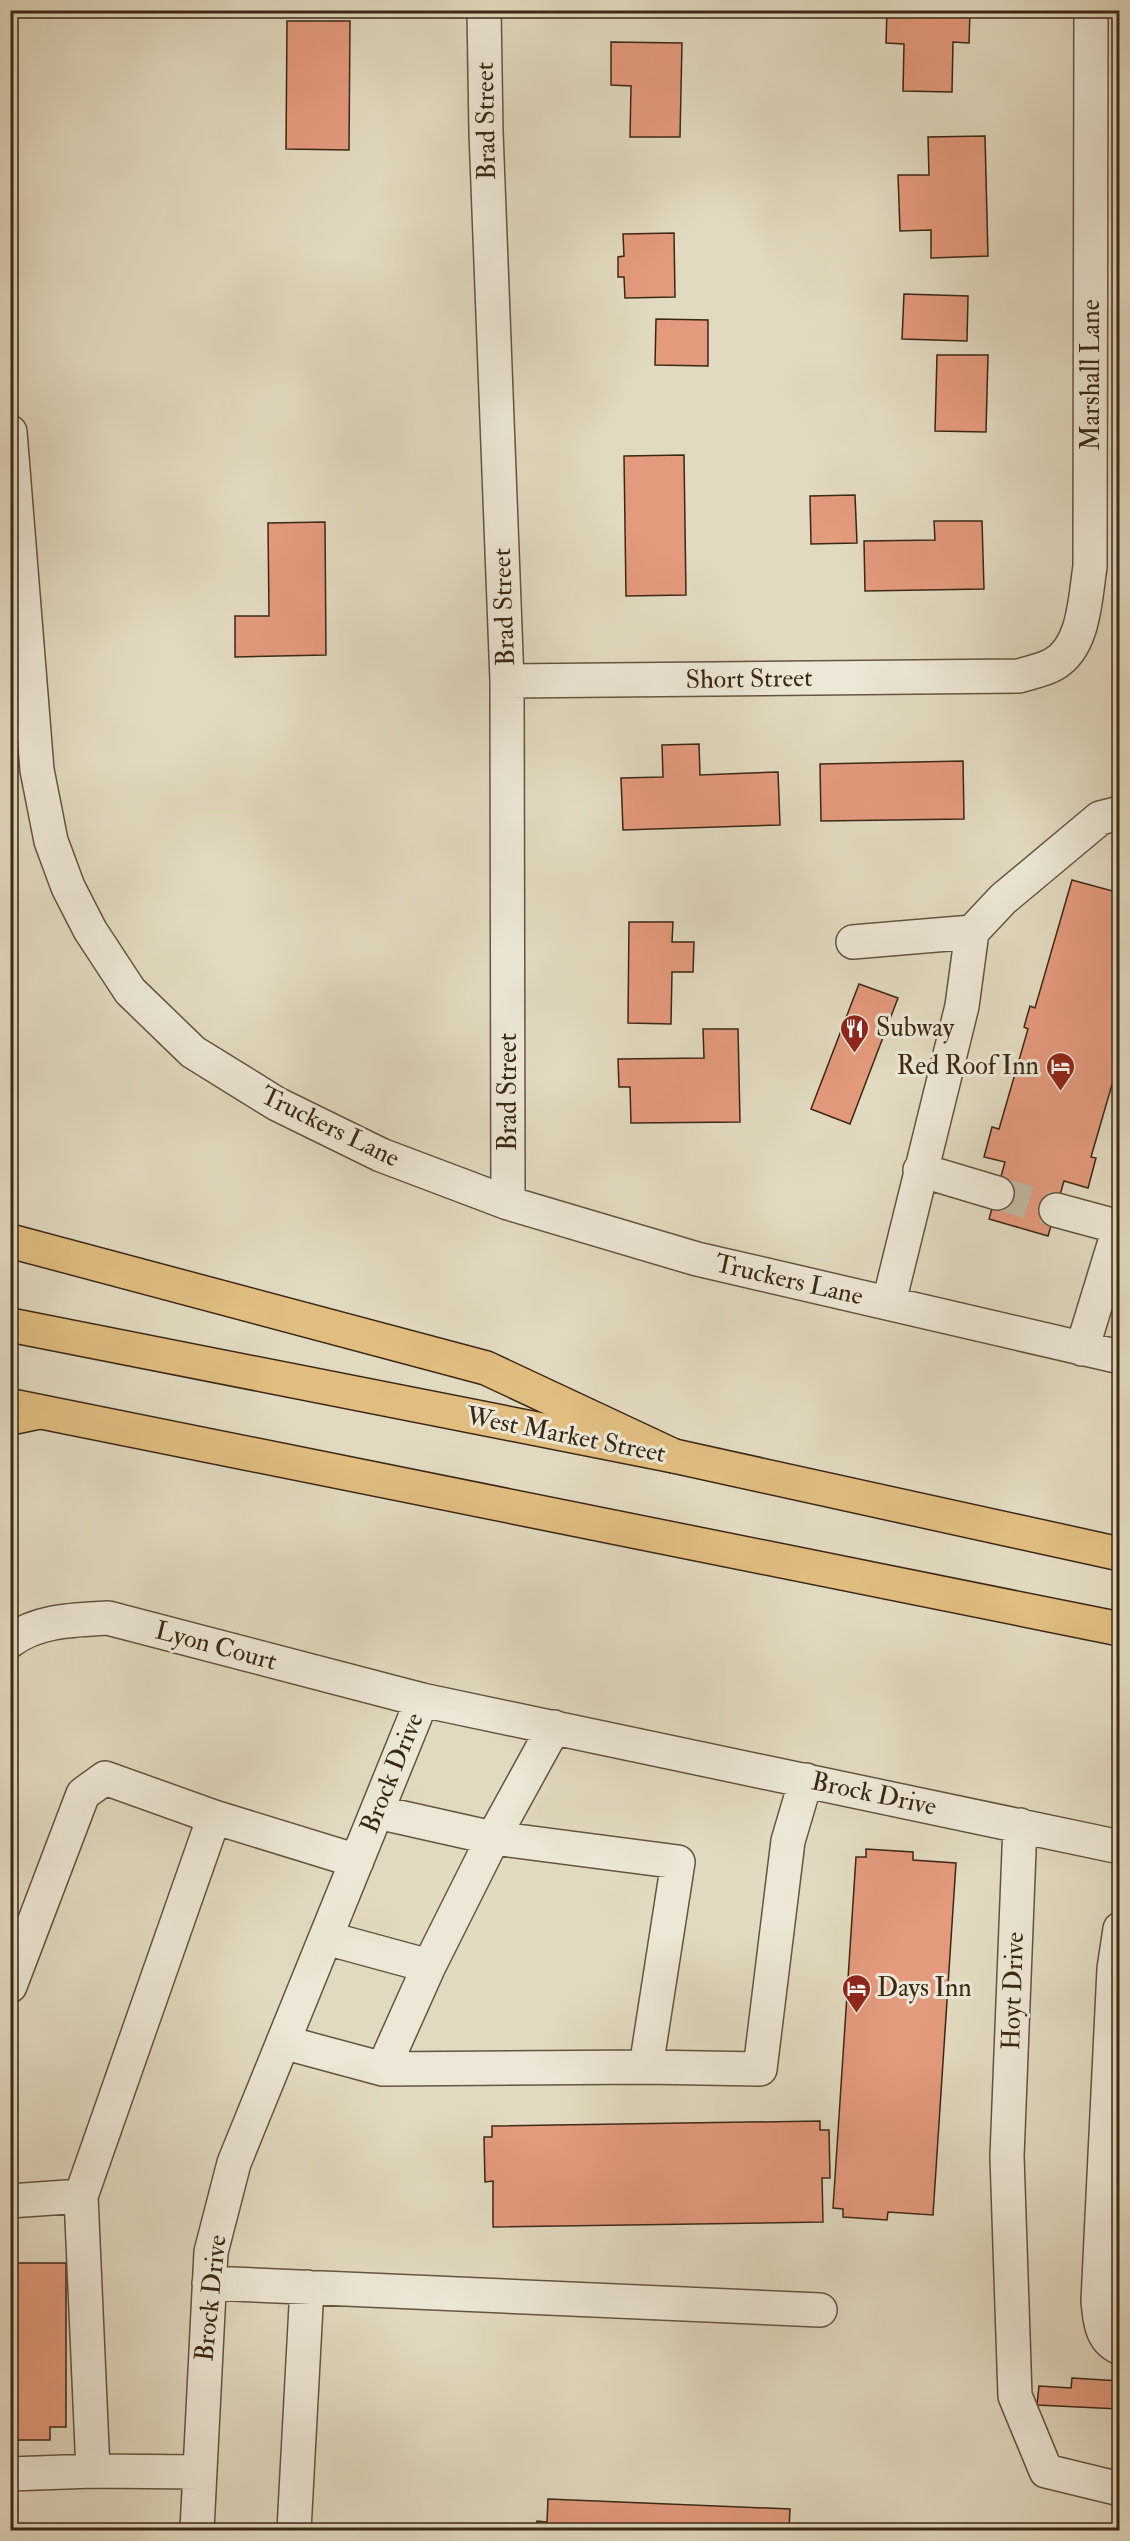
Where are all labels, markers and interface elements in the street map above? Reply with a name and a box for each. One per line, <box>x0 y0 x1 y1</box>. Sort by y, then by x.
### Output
street label: Brad Street <box>469 62 503 180</box>
street label: Marshall Lane <box>1075 299 1107 451</box>
street label: Brad Street <box>486 547 522 667</box>
street label: Short Street <box>685 662 813 696</box>
restaurant icon: Subway <box>839 1012 871 1054</box>
place label: Subway <box>876 1012 955 1044</box>
street label: Brad Street <box>492 1033 524 1151</box>
place label: Red Roof Inn <box>897 1050 1039 1082</box>
hotel icon: Red Roof Inn <box>1044 1050 1076 1092</box>
street label: Truckers Lane <box>255 1080 405 1175</box>
street label: Truckers Lane <box>712 1247 866 1313</box>
street label: West Market Street <box>463 1400 668 1470</box>
street label: Lyon Court <box>152 1614 280 1678</box>
street label: Brock Drive <box>353 1708 431 1838</box>
street label: Brock Drive <box>809 1765 940 1823</box>
street label: Hoyt Drive <box>995 1931 1031 2051</box>
hotel icon: Days Inn <box>840 1972 872 2014</box>
place label: Days Inn <box>877 1972 972 2004</box>
street label: Brock Drive <box>188 2233 234 2363</box>

